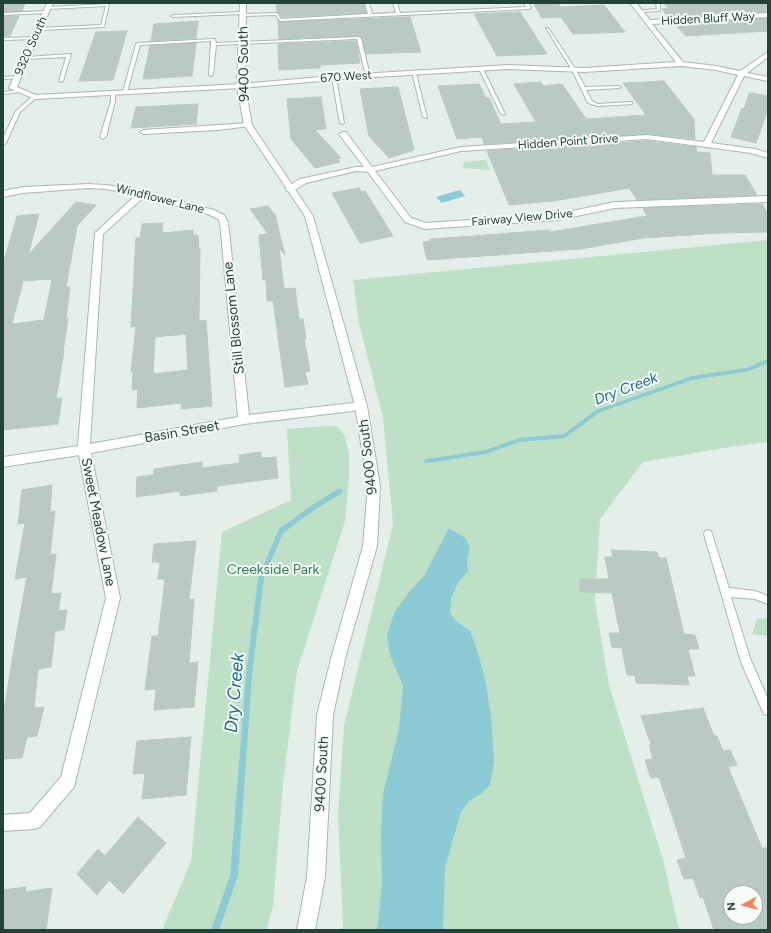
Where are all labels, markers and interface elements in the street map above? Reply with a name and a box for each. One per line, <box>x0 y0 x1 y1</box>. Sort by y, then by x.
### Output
street label: Hidden Bluff Way <box>661 9 755 29</box>
street label: 9320 South <box>12 14 50 78</box>
street label: 9400 South <box>235 26 253 102</box>
street label: 670 West <box>320 68 372 86</box>
street label: Hidden Point Drive <box>517 131 619 153</box>
street label: Windflower Lane <box>114 181 206 217</box>
street label: Fairway View Drive <box>471 206 573 230</box>
street label: Still Blossom Lane <box>220 261 248 375</box>
water label: Dry Creek <box>592 369 660 409</box>
street label: Basin Street <box>143 417 221 447</box>
street label: 9400 South <box>355 418 381 496</box>
street label: Sweet Meadow Lane <box>77 456 119 588</box>
park label: Creekside Park <box>227 562 319 578</box>
water label: Dry Creek <box>221 652 249 734</box>
street label: 9400 South <box>312 736 332 812</box>
north arrow <box>723 885 763 925</box>
text: N <box>725 901 739 911</box>

